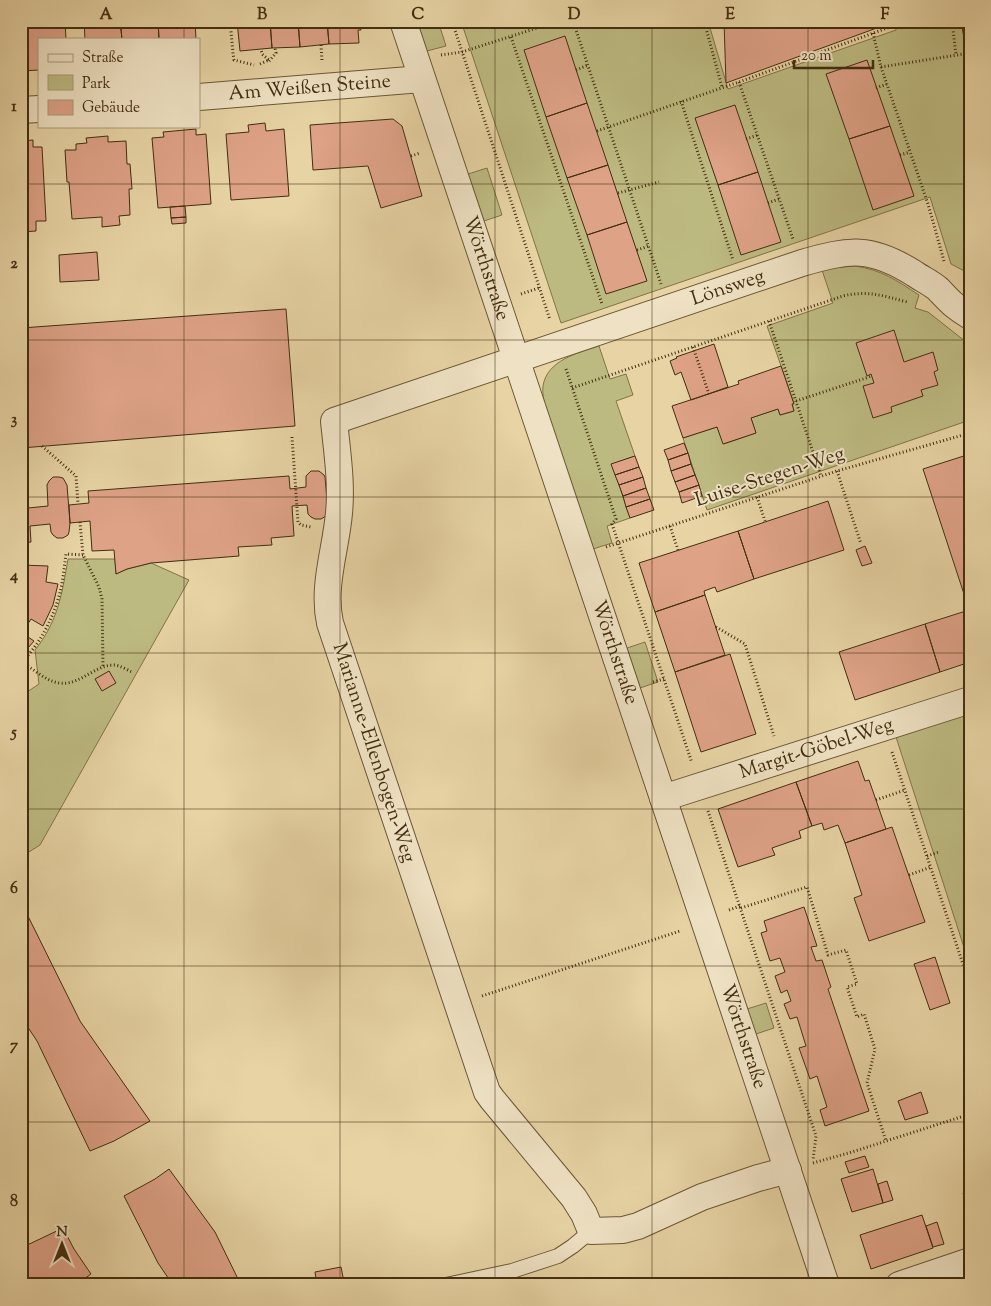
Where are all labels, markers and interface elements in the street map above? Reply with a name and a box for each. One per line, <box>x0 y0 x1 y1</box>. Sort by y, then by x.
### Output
text: A <box>100 4 113 27</box>
text: B <box>257 4 267 27</box>
text: C <box>412 4 425 27</box>
text: D <box>568 4 581 27</box>
text: E <box>725 4 735 27</box>
text: F <box>881 4 890 27</box>
legend <box>38 38 200 128</box>
scale bar <box>794 38 872 70</box>
text: 20 m <box>801 46 832 67</box>
text: Straße <box>82 48 124 69</box>
street label: Am Weißen Steine <box>227 67 392 109</box>
text: Park <box>82 74 111 95</box>
text: 1 <box>11 96 17 119</box>
text: Gebäude <box>82 98 140 119</box>
street label: Wörthstraße <box>455 212 517 325</box>
text: 2 <box>10 253 18 276</box>
street label: Lönsweg <box>687 262 769 314</box>
text: 3 <box>11 409 18 432</box>
street label: Luise-Stegen-Weg <box>691 440 849 516</box>
text: 4 <box>9 565 18 588</box>
street label: Wörthstraße <box>583 596 645 709</box>
street label: Marianne-Ellenbogen-Weg <box>324 639 422 867</box>
street label: Margit-Göbel-Weg <box>736 711 897 787</box>
text: 5 <box>9 722 17 745</box>
text: 6 <box>10 878 18 901</box>
street label: Wörthstraße <box>712 981 774 1093</box>
text: 7 <box>10 1035 19 1058</box>
text: 8 <box>10 1191 18 1214</box>
north arrow <box>38 1218 88 1268</box>
text: N <box>56 1223 68 1243</box>

